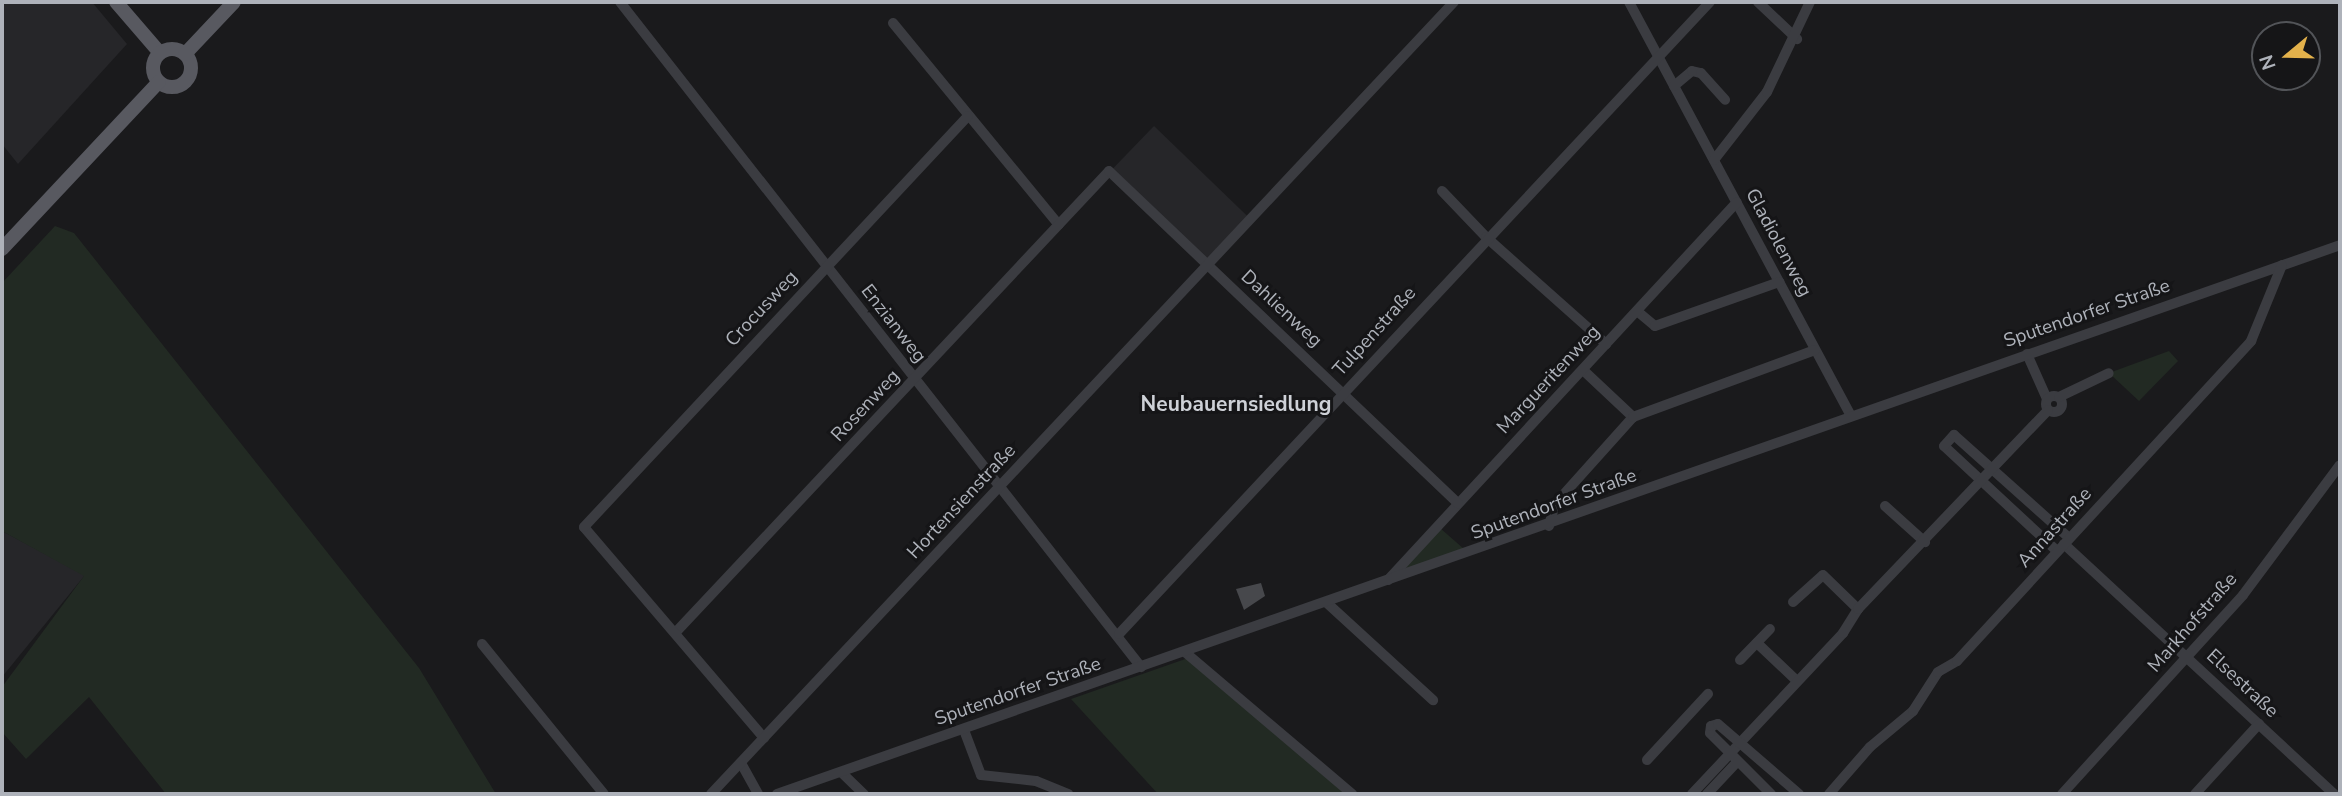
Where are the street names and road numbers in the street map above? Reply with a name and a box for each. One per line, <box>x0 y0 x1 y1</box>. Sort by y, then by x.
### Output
street label: Gladiolenweg <box>1740 185 1816 301</box>
street label: Crocusweg <box>721 266 803 352</box>
street label: Dahlienweg <box>1236 266 1326 352</box>
street label: Sputendorfer Straße <box>2001 275 2173 353</box>
street label: Enzianweg <box>855 280 931 368</box>
street label: Tulpenstraße <box>1329 283 1421 381</box>
street label: Margueritenweg <box>1493 321 1605 439</box>
street label: Rosenweg <box>827 365 905 447</box>
street label: Hortensienstraße <box>903 440 1021 564</box>
street label: Sputendorfer Straße <box>1468 464 1640 546</box>
street label: Annastraße <box>2013 483 2097 573</box>
street label: Markhofstraße <box>2144 569 2242 677</box>
street label: Elsestraße <box>2201 645 2283 723</box>
street label: Sputendorfer Straße <box>932 653 1104 731</box>

